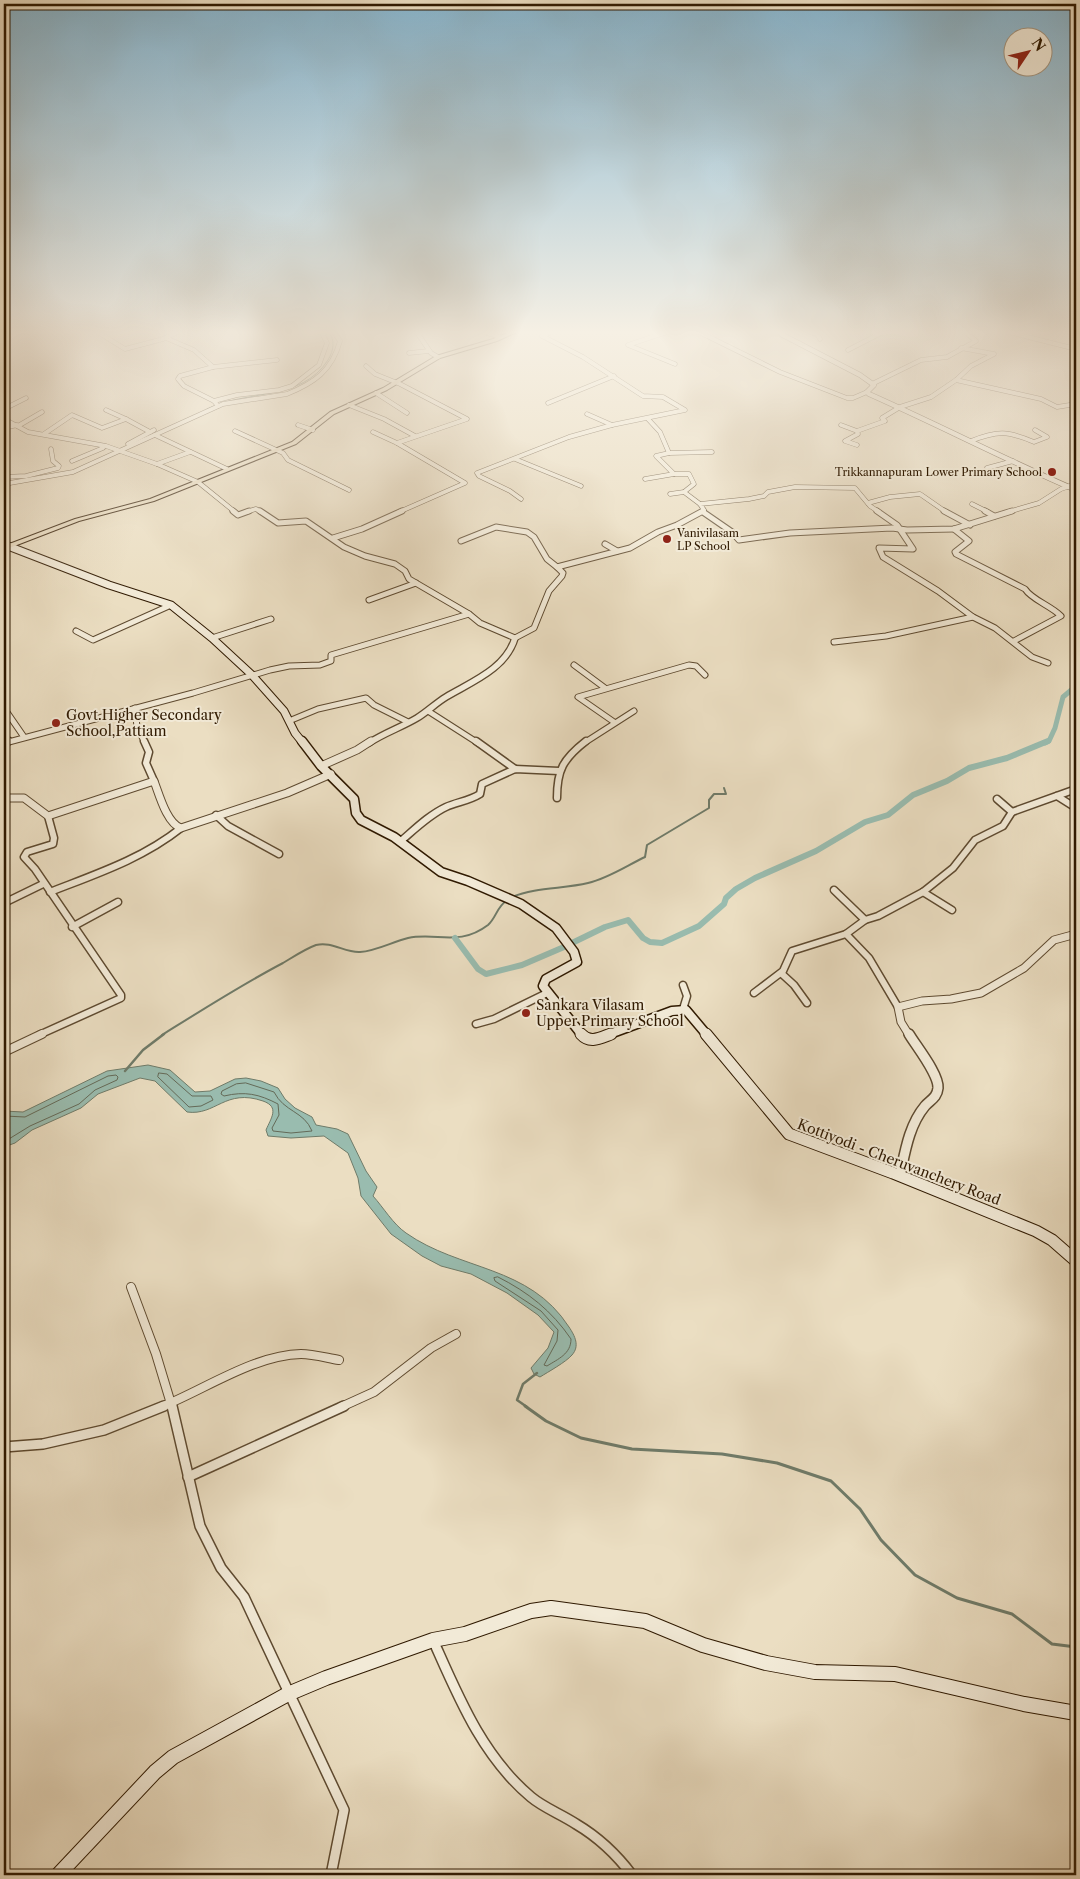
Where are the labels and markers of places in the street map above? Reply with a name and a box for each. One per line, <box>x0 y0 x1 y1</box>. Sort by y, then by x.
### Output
place label: Trikkannapuram Lower Primary School <box>835 465 1043 479</box>
marker: Trikkannapuram Lower Primary School <box>1046 466 1058 478</box>
place label: Vanivilasam LP School <box>676 526 740 553</box>
marker: Vanivilasam LP School <box>661 533 673 545</box>
place label: Govt.Higher Secondary School,Pattiam <box>66 706 222 740</box>
marker: Govt.Higher Secondary School,Pattiam <box>50 717 62 729</box>
place label: Sankara Vilasam Upper Primary School <box>536 996 684 1030</box>
marker: Sankara Vilasam Upper Primary School <box>520 1007 532 1019</box>

